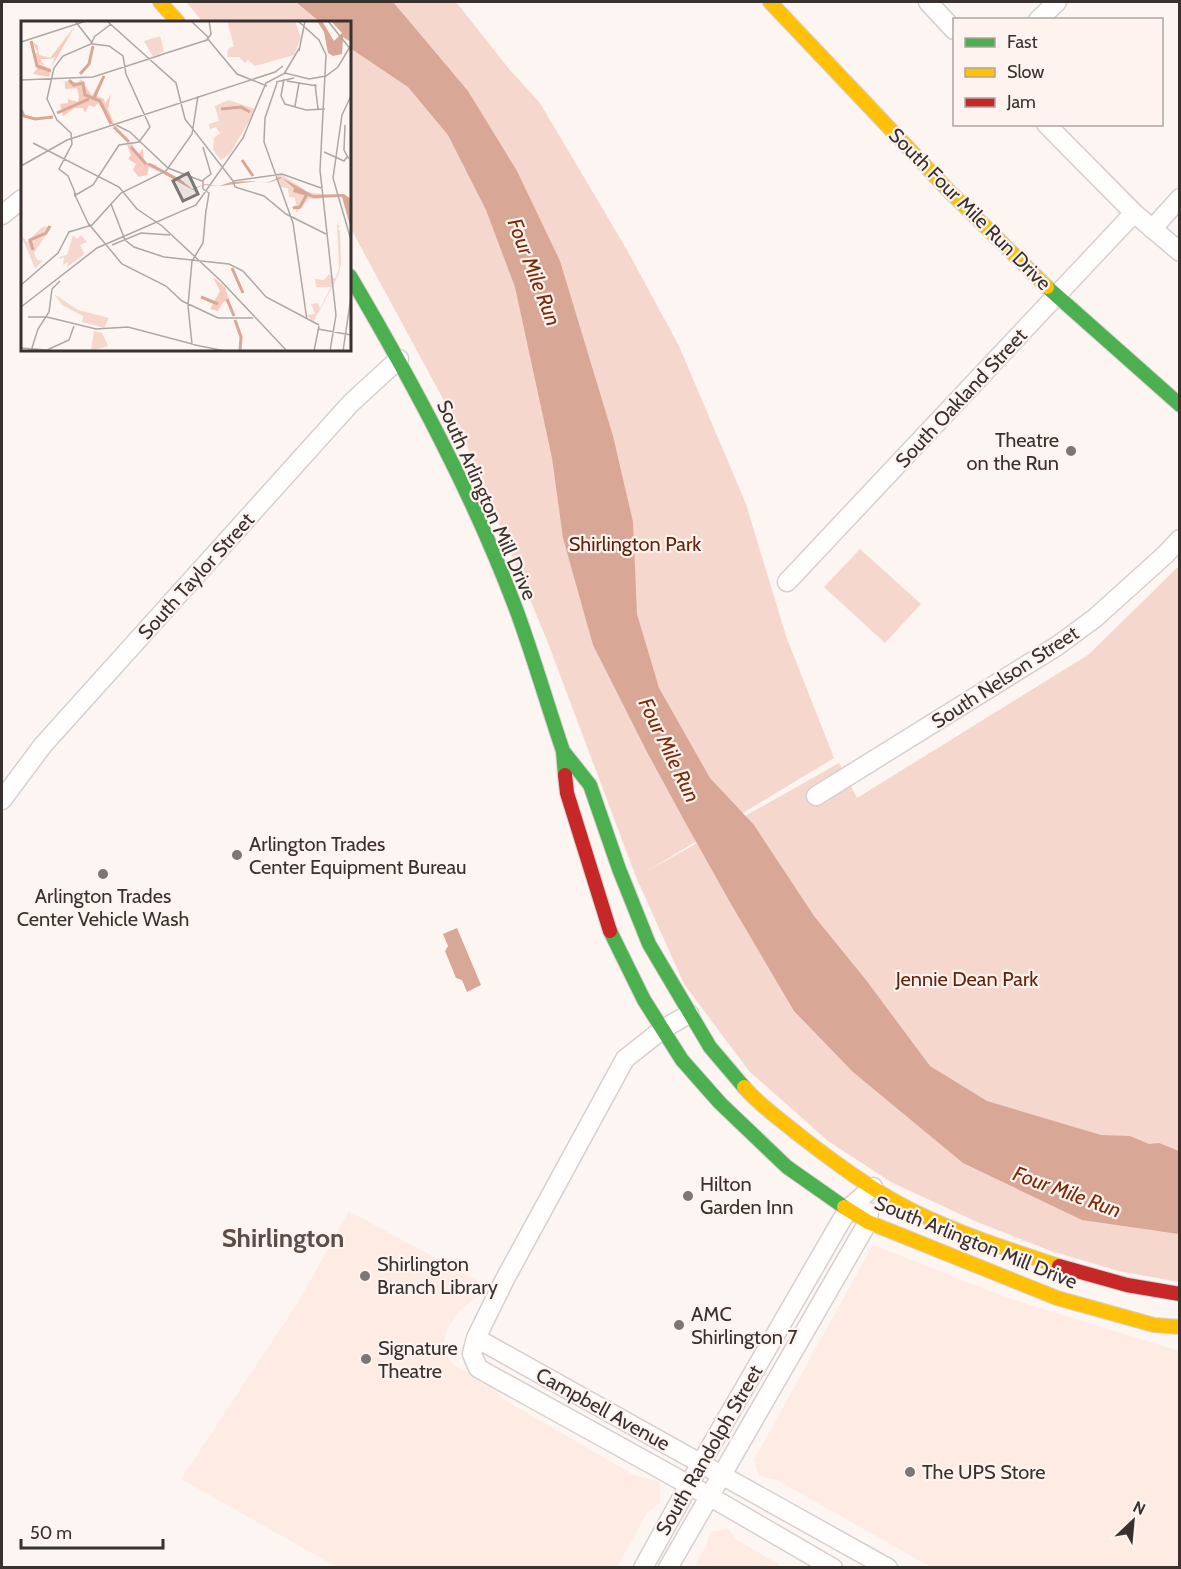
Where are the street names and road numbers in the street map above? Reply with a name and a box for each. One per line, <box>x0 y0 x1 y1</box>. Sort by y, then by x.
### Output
street label: South Four Mile Run Drive <box>884 123 1056 295</box>
street label: South Oakland Street <box>890 323 1032 473</box>
street label: South Arlington Mill Drive <box>432 396 542 604</box>
street label: South Taylor Street <box>133 508 259 644</box>
street label: South Nelson Street <box>927 620 1083 733</box>
street label: South Arlington Mill Drive <box>871 1190 1081 1294</box>
street label: South Randolph Street <box>650 1360 768 1539</box>
street label: Campbell Avenue <box>532 1362 674 1456</box>

